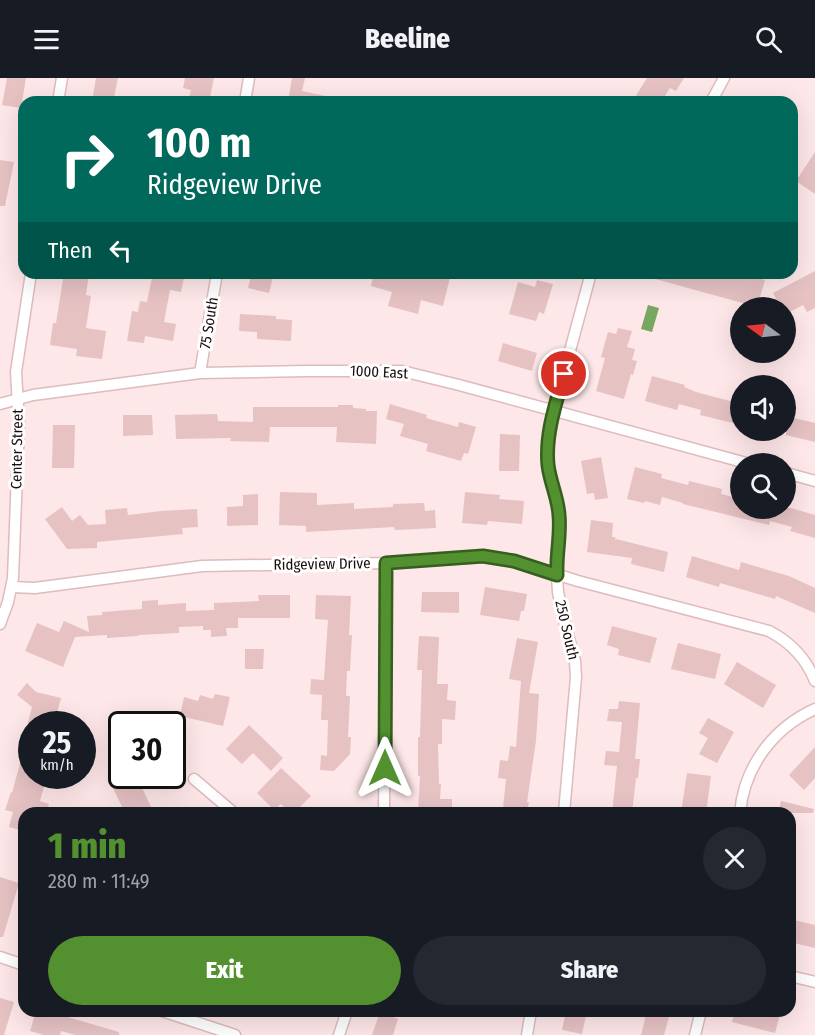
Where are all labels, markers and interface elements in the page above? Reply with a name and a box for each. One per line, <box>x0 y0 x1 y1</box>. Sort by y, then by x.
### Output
icon: menu <box>30 23 63 56</box>
text: Beeline <box>365 23 450 55</box>
icon: search <box>752 23 785 56</box>
text: 100 m <box>147 118 251 168</box>
icon: right <box>48 120 126 198</box>
text: Ridgeview Drive <box>147 169 322 201</box>
icon: left <box>104 234 137 267</box>
text: Then <box>48 237 92 264</box>
street label: 75 South <box>196 296 222 350</box>
north arrow <box>730 297 796 363</box>
map controls <box>730 297 796 519</box>
pin <box>538 348 589 399</box>
icon: arrive <box>547 357 580 390</box>
street label: 1000 East <box>349 361 409 383</box>
button: sound <box>730 375 796 441</box>
street label: Center Street <box>7 409 27 489</box>
button: search <box>730 453 796 519</box>
street label: Ridgeview Drive <box>273 554 371 574</box>
street label: 250 South <box>551 598 583 662</box>
speed limit sign: 30 <box>108 711 186 789</box>
text: 25 <box>43 725 71 761</box>
position arrow <box>353 736 417 800</box>
text: km/h <box>40 756 74 774</box>
text: 1 min <box>48 824 126 868</box>
button: close <box>703 827 766 890</box>
text: 280 m · 11:49 <box>48 869 149 893</box>
button: Exit <box>48 936 401 1005</box>
button: Share <box>413 936 766 1005</box>

